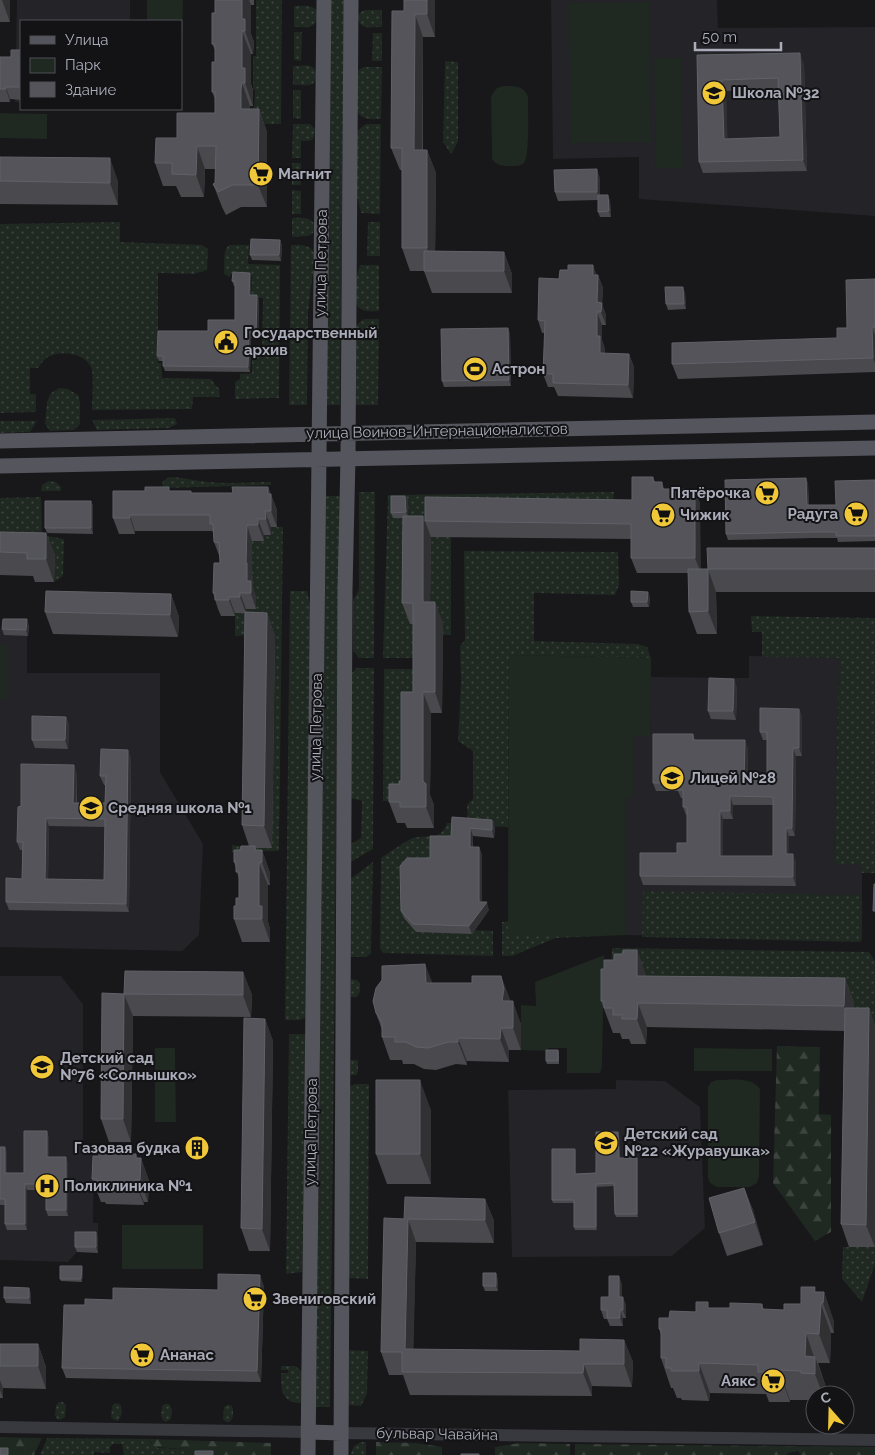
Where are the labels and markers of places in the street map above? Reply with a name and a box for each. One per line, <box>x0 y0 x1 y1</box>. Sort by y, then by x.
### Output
school or university icon: Школа №32 <box>701 80 727 106</box>
place label: Школа №32 <box>732 84 819 102</box>
supermarket icon: Магнит <box>248 161 274 187</box>
place label: Магнит <box>278 165 332 183</box>
place label: Государственный архив <box>244 324 377 359</box>
public building icon: Государственный архив <box>213 329 239 355</box>
sports icon: Астрон <box>462 356 488 382</box>
place label: Астрон <box>492 360 545 378</box>
supermarket icon: Пятёрочка <box>754 480 780 506</box>
place label: Пятёрочка <box>670 484 750 502</box>
supermarket icon: Радуга <box>843 501 869 527</box>
supermarket icon: Чижик <box>650 502 676 528</box>
place label: Радуга <box>787 505 838 523</box>
place label: Чижик <box>680 506 730 524</box>
school or university icon: Лицей №28 <box>659 765 685 791</box>
place label: Лицей №28 <box>690 769 776 787</box>
school or university icon: Средняя школа №1 <box>78 795 104 821</box>
place label: Средняя школа №1 <box>108 799 252 817</box>
place label: Детский сад №76 «Солнышко» <box>60 1049 197 1084</box>
school or university icon: Детский сад №76 «Солнышко» <box>29 1054 55 1080</box>
place label: Детский сад №22 «Журавушка» <box>624 1125 770 1160</box>
school or university icon: Детский сад №22 «Журавушка» <box>593 1130 619 1156</box>
building icon: Газовая будка <box>184 1135 210 1161</box>
place label: Газовая будка <box>74 1139 180 1157</box>
hospital icon: Поликлиника №1 <box>34 1173 60 1199</box>
place label: Поликлиника №1 <box>64 1177 193 1195</box>
supermarket icon: Звениговский <box>242 1286 268 1312</box>
place label: Звениговский <box>272 1290 376 1308</box>
supermarket icon: Ананас <box>129 1342 155 1368</box>
place label: Ананас <box>160 1346 214 1364</box>
supermarket icon: Аякс <box>760 1368 786 1394</box>
place label: Аякс <box>721 1372 757 1390</box>

